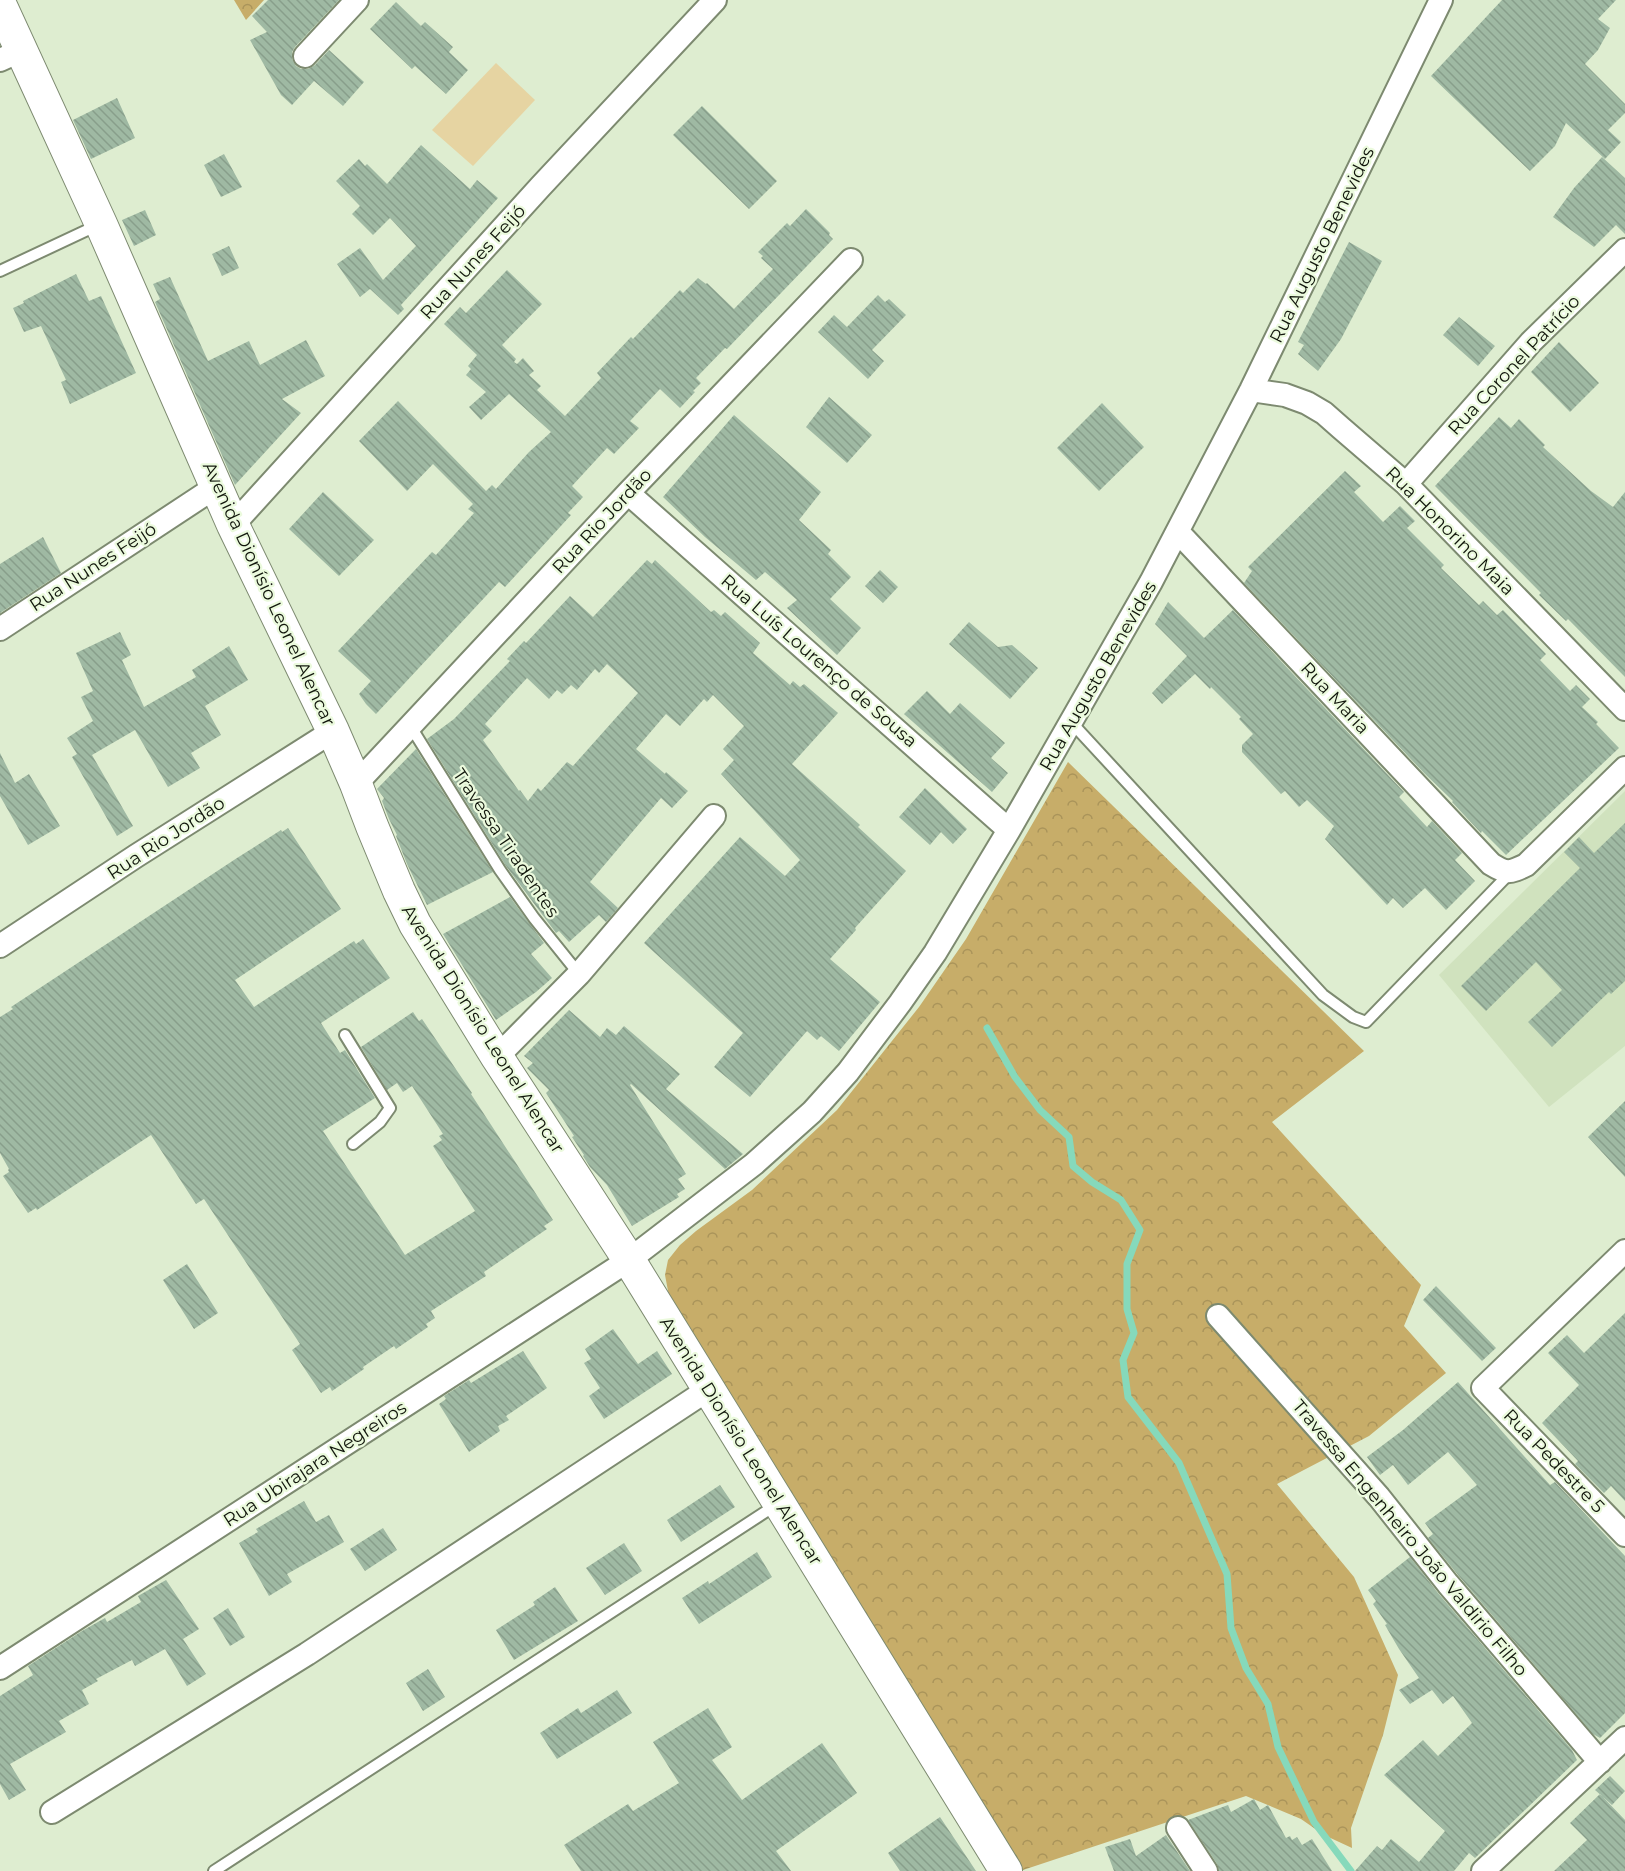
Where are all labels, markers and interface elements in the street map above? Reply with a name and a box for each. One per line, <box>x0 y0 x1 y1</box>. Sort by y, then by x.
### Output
street label: Rua Augusto Benevides <box>1265 143 1379 347</box>
street label: Rua Nunes Feijó <box>416 200 530 324</box>
street label: Rua Coronel Patrício <box>1443 290 1585 440</box>
street label: Avenida Dionísio Leonel Alencar <box>198 458 340 730</box>
street label: Rua Honorino Maia <box>1381 462 1519 600</box>
street label: Rua Rio Jordão <box>548 464 656 578</box>
street label: Rua Nunes Feijó <box>25 518 161 616</box>
street label: Rua Luís Lourenço de Sousa <box>716 570 922 752</box>
street label: Rua Augusto Benevides <box>1035 577 1161 775</box>
street label: Rua Maria <box>1296 657 1374 739</box>
street label: Travessa Tiradentes <box>448 765 564 922</box>
street label: Rua Rio Jordão <box>103 792 229 884</box>
street label: Avenida Dionísio Leonel Alencar <box>397 901 569 1157</box>
street label: Avenida Dionísio Leonel Alencar <box>655 1313 827 1569</box>
street label: Travessa Engenheiro João Valdirio Filho <box>1288 1395 1532 1681</box>
street label: Rua Ubirajara Negreiros <box>219 1396 411 1531</box>
street label: Rua Pedestre 5 <box>1499 1404 1609 1518</box>

